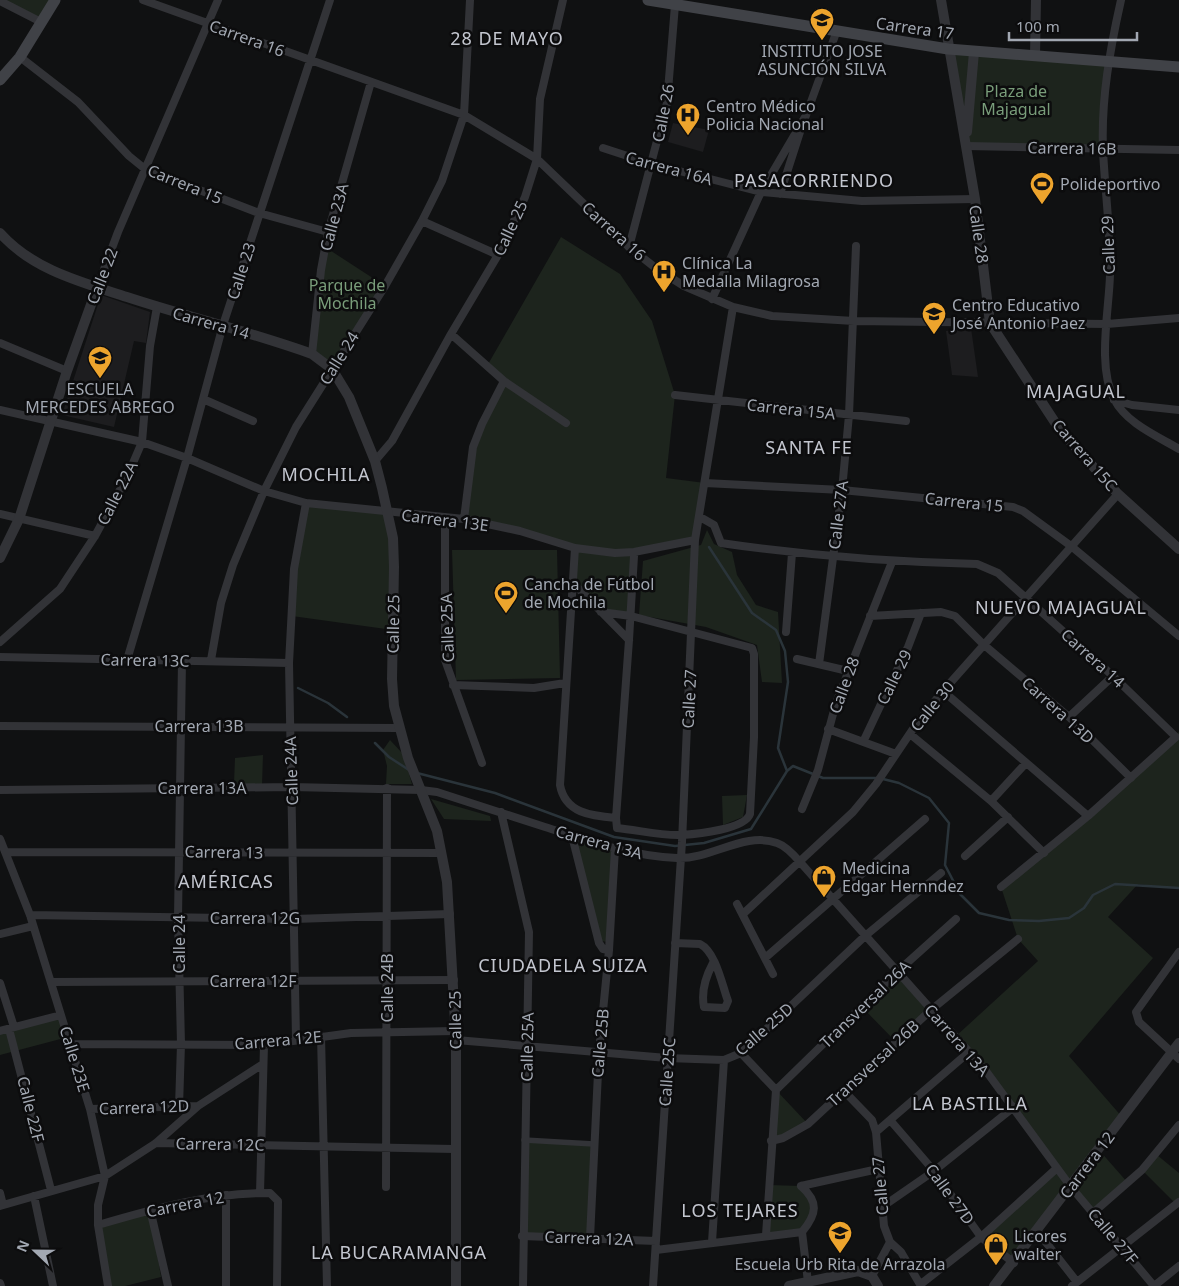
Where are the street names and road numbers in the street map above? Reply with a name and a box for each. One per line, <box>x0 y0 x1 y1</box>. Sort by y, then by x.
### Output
street label: Carrera 17 <box>874 12 956 44</box>
street label: Carrera 16 <box>206 14 288 62</box>
street label: Calle 26 <box>647 82 679 144</box>
street label: Carrera 16B <box>1027 136 1117 160</box>
street label: Carrera 16A <box>623 146 716 190</box>
street label: Carrera 15 <box>144 159 226 209</box>
street label: Calle 23A <box>314 180 354 253</box>
street label: Carrera 16 <box>577 196 651 266</box>
street label: Calle 25 <box>488 197 532 259</box>
street label: Calle 28 <box>964 203 994 265</box>
street label: Calle 29 <box>1096 215 1120 275</box>
street label: Calle 23 <box>221 240 261 302</box>
street label: Calle 22 <box>81 245 123 307</box>
street label: Carrera 14 <box>170 302 252 344</box>
street label: Calle 24 <box>314 327 364 389</box>
street label: Carrera 15A <box>746 393 837 425</box>
street label: Carrera 15C <box>1048 414 1122 496</box>
street label: Calle 22A <box>92 457 143 529</box>
street label: Calle 27A <box>823 479 853 551</box>
street label: Carrera 15 <box>924 487 1004 517</box>
street label: Carrera 13E <box>400 504 490 536</box>
street label: Calle 25A <box>435 592 459 663</box>
street label: Calle 25 <box>381 594 405 654</box>
street label: Carrera 14 <box>1056 623 1130 693</box>
street label: Calle 29 <box>871 646 917 708</box>
street label: Carrera 13C <box>100 648 190 672</box>
street label: Calle 28 <box>824 654 864 716</box>
street label: Calle 27 <box>676 669 702 729</box>
street label: Carrera 13D <box>1017 672 1099 748</box>
street label: Calle 30 <box>905 676 959 736</box>
street label: Carrera 13B <box>154 715 244 737</box>
street label: Calle 24A <box>279 735 303 806</box>
street label: Carrera 13A <box>158 777 247 799</box>
street label: Carrera 13A <box>553 820 646 864</box>
street label: Carrera 13 <box>184 840 264 864</box>
street label: Carrera 12G <box>210 907 300 929</box>
street label: Calle 24 <box>168 915 190 973</box>
street label: Calle 24B <box>376 953 398 1023</box>
street label: Transversal 26A <box>815 955 916 1053</box>
street label: Carrera 12F <box>209 970 297 992</box>
street label: Calle 25 <box>443 990 467 1050</box>
street label: Calle 25D <box>730 998 798 1060</box>
street label: Carrera 13A <box>920 999 995 1081</box>
street label: Calle 25B <box>586 1008 614 1078</box>
street label: Calle 25A <box>515 1012 539 1082</box>
street label: Transversal 26B <box>822 1015 924 1111</box>
street label: Calle 23E <box>55 1023 95 1095</box>
street label: Carrera 12E <box>233 1025 323 1055</box>
street label: Calle 25C <box>654 1037 680 1107</box>
street label: Calle 22F <box>12 1074 50 1144</box>
street label: Carrera 12D <box>98 1094 190 1120</box>
street label: Carrera 12 <box>1055 1127 1119 1203</box>
street label: Carrera 12C <box>175 1132 265 1156</box>
street label: Calle 27 <box>866 1156 894 1216</box>
street label: Calle 27D <box>920 1159 980 1229</box>
street label: Carrera 12 <box>144 1186 226 1222</box>
street label: Calle 27F <box>1083 1203 1143 1269</box>
street label: Carrera 12A <box>544 1225 635 1251</box>

